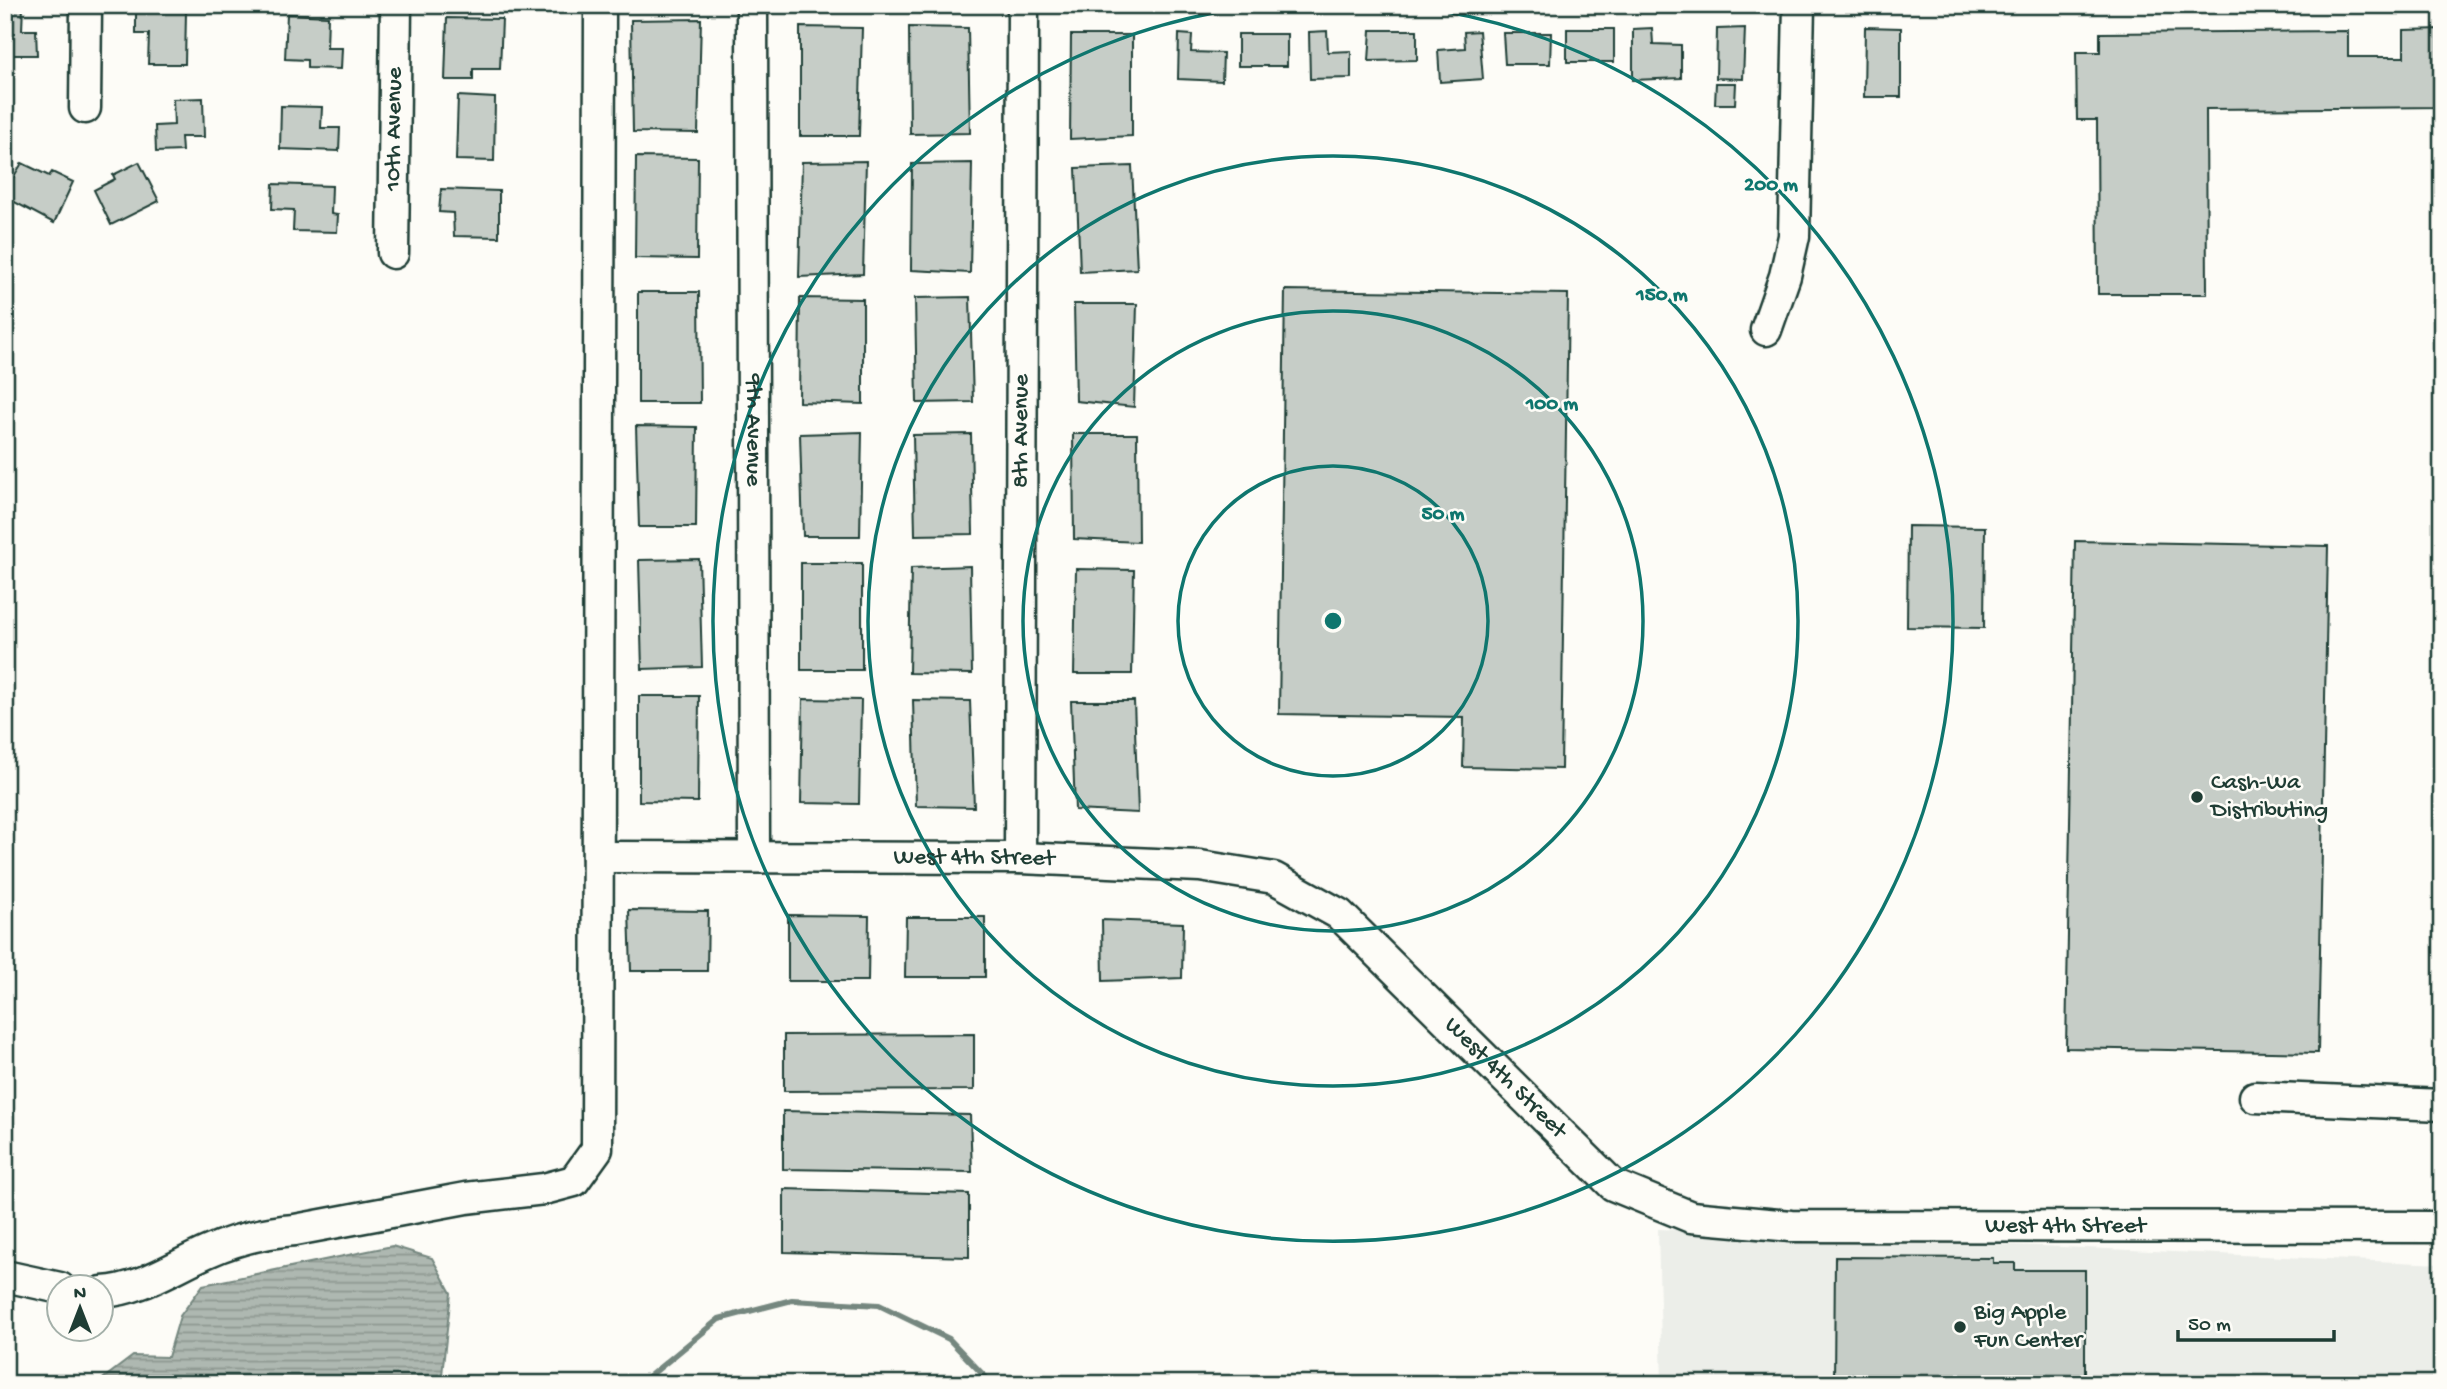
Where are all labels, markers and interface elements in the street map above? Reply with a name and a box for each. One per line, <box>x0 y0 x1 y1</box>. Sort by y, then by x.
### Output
street label: 10th Avenue <box>379 66 410 192</box>
text: 200 m <box>1744 174 1798 199</box>
text: 150 m <box>1635 284 1688 309</box>
street label: 9th Avenue <box>738 373 768 487</box>
street label: 8th Avenue <box>1007 373 1036 488</box>
text: 100 m <box>1525 393 1578 418</box>
text: 50 m <box>1422 503 1465 528</box>
centre of rings <box>1321 609 1345 633</box>
place label: Cash-Wa Distributing <box>2209 769 2328 826</box>
marker: Cash-Wa Distributing <box>2189 789 2205 805</box>
street label: West 4th Street <box>894 843 1057 874</box>
street label: West 4th Street <box>1438 1011 1574 1147</box>
street label: West 4th Street <box>1985 1212 2148 1241</box>
north arrow <box>46 1274 116 1344</box>
text: N <box>74 1283 86 1306</box>
scale bar <box>2178 1298 2333 1342</box>
place label: Big Apple Fun Center <box>1973 1299 2085 1356</box>
text: 50 m <box>2188 1314 2231 1339</box>
marker: Big Apple Fun Center <box>1952 1319 1968 1335</box>

